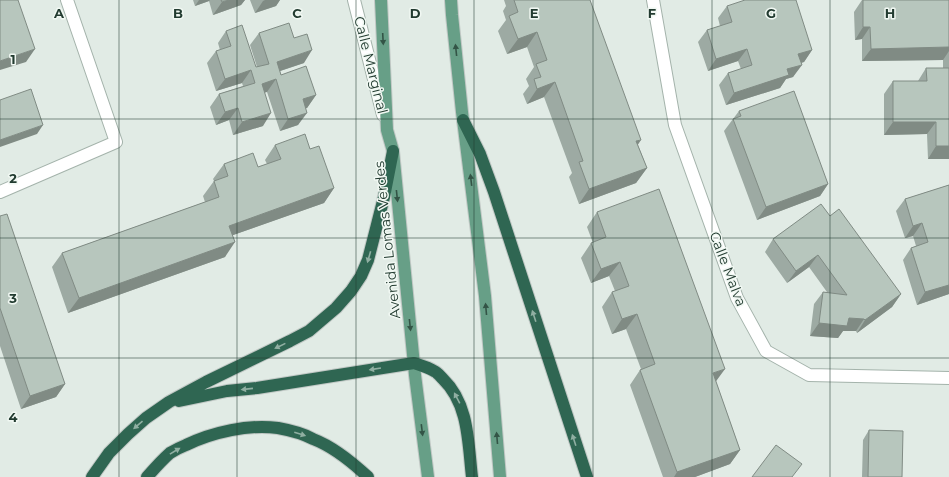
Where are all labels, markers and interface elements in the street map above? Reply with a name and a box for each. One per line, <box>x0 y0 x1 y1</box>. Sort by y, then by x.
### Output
text: A <box>53 5 65 21</box>
text: B <box>173 5 183 21</box>
text: C <box>292 5 302 21</box>
text: D <box>410 5 421 21</box>
text: E <box>530 5 539 21</box>
text: F <box>648 5 656 21</box>
text: G <box>766 5 776 21</box>
text: H <box>885 5 895 21</box>
street label: Calle Marginal <box>350 14 392 116</box>
one-way arrow <box>379 33 386 45</box>
one-way arrow <box>452 44 459 56</box>
text: 1 <box>10 51 16 67</box>
street label: Avenida Lomas Verdes <box>370 160 404 320</box>
text: 2 <box>9 170 17 186</box>
one-way arrow <box>468 173 474 186</box>
one-way arrow <box>394 190 401 202</box>
street label: Calle Malva <box>705 229 751 309</box>
one-way arrow <box>366 251 372 263</box>
text: 3 <box>8 290 17 306</box>
one-way arrow <box>483 303 490 315</box>
one-way arrow <box>531 310 537 322</box>
one-way arrow <box>407 319 413 331</box>
one-way arrow <box>274 343 285 349</box>
one-way arrow <box>369 366 381 372</box>
one-way arrow <box>241 386 253 392</box>
one-way arrow <box>453 392 460 404</box>
text: 4 <box>9 409 18 425</box>
one-way arrow <box>132 420 143 429</box>
one-way arrow <box>419 423 425 436</box>
one-way arrow <box>294 431 306 437</box>
one-way arrow <box>493 432 500 444</box>
one-way arrow <box>571 434 577 446</box>
one-way arrow <box>169 447 181 454</box>

